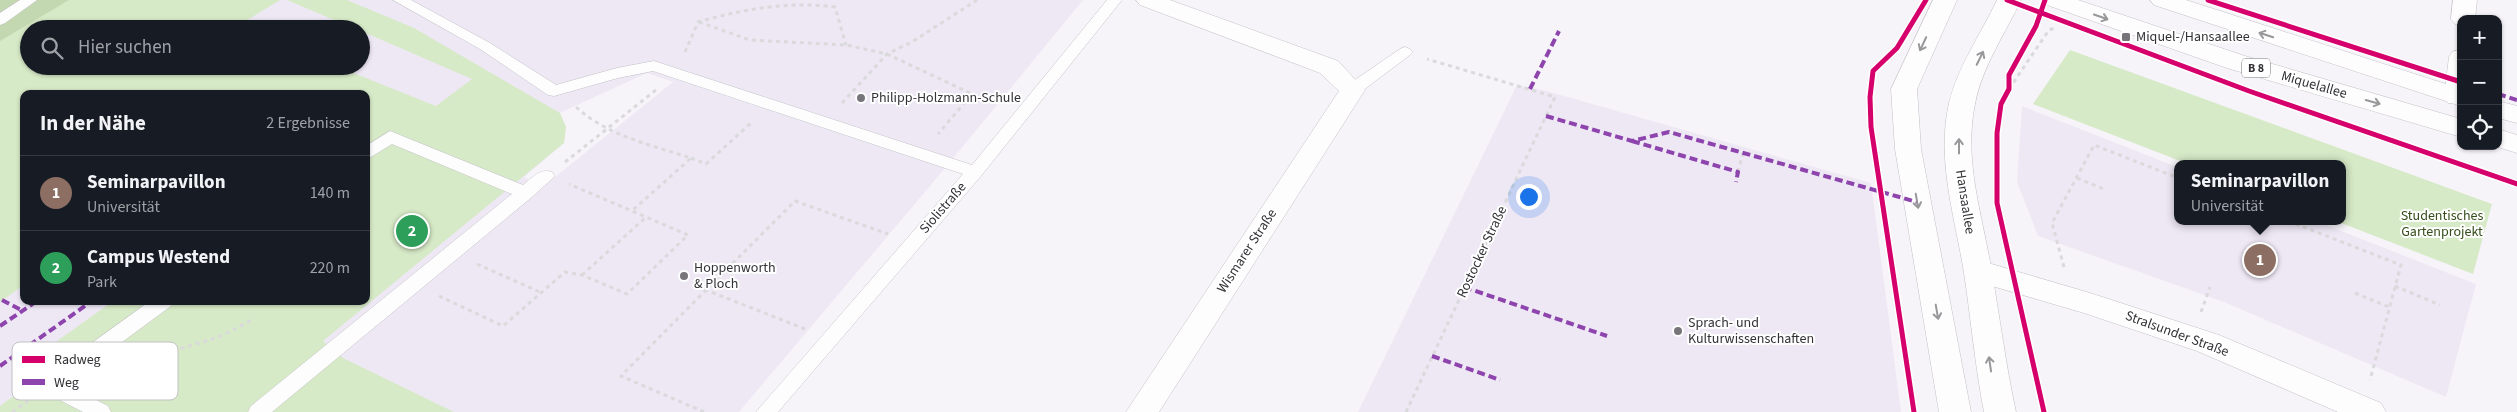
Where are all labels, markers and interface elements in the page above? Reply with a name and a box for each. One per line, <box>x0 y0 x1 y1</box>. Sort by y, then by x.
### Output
one-way arrow <box>2092 13 2108 22</box>
map controls <box>2457 15 2502 150</box>
button: + <box>2457 15 2502 60</box>
search box <box>20 20 370 75</box>
place label: Miquel-/Hansaallee <box>2136 27 2250 47</box>
one-way arrow <box>2258 29 2274 39</box>
marker: Miquel-/Hansaallee <box>2120 31 2132 43</box>
icon: search <box>38 34 66 62</box>
text: Hier suchen <box>78 34 172 61</box>
one-way arrow <box>1918 36 1928 51</box>
one-way arrow <box>1976 51 1985 66</box>
road number: B 8 <box>2242 58 2270 78</box>
button: − <box>2457 60 2502 105</box>
street label: Miquelallee <box>2279 66 2349 104</box>
place label: Philipp-Holzmann-Schule <box>871 88 1021 108</box>
marker: Philipp-Holzmann-Schule <box>855 92 867 104</box>
one-way arrow <box>2364 98 2380 107</box>
button: locate <box>2457 105 2502 150</box>
text: In der Nähe <box>40 108 146 138</box>
text: 2 Ergebnisse <box>266 112 350 134</box>
one-way arrow <box>1954 138 1964 154</box>
popup <box>2174 160 2346 225</box>
street label: Hansaallee <box>1950 168 1980 236</box>
text: Seminarpavillon <box>2191 168 2329 195</box>
text: Seminarpavillon <box>87 169 226 196</box>
street label: Siolistraße <box>915 178 971 238</box>
text: 1 <box>52 182 60 204</box>
text: 140 m <box>310 182 350 204</box>
your location <box>1516 184 1542 210</box>
one-way arrow <box>1913 193 1923 209</box>
text: Universität <box>2191 195 2264 217</box>
text: Universität <box>87 196 160 218</box>
street label: Rostocker Straße <box>1452 203 1512 301</box>
street label: Wismarer Straße <box>1212 205 1282 297</box>
park label: Studentisches Gartenprojekt <box>2401 206 2483 242</box>
pin: 2 <box>396 212 428 250</box>
pin: 1 <box>2244 241 2276 279</box>
text: Campus Westend <box>87 244 230 271</box>
text: 2 <box>52 257 60 279</box>
text: 220 m <box>310 257 350 279</box>
place label: Hoppenworth & Ploch <box>694 258 776 294</box>
marker: Hoppenworth & Ploch <box>678 270 690 282</box>
text: Park <box>87 271 117 293</box>
one-way arrow <box>1933 304 1943 320</box>
street label: Stralsunder Straße <box>2122 306 2232 362</box>
place label: Sprach- und Kulturwissenschaften <box>1688 313 1814 349</box>
marker: Sprach- und Kulturwissenschaften <box>1672 325 1684 337</box>
legend <box>12 342 178 400</box>
text: Radweg <box>54 350 101 370</box>
one-way arrow <box>1985 357 1995 373</box>
text: Weg <box>54 373 79 393</box>

